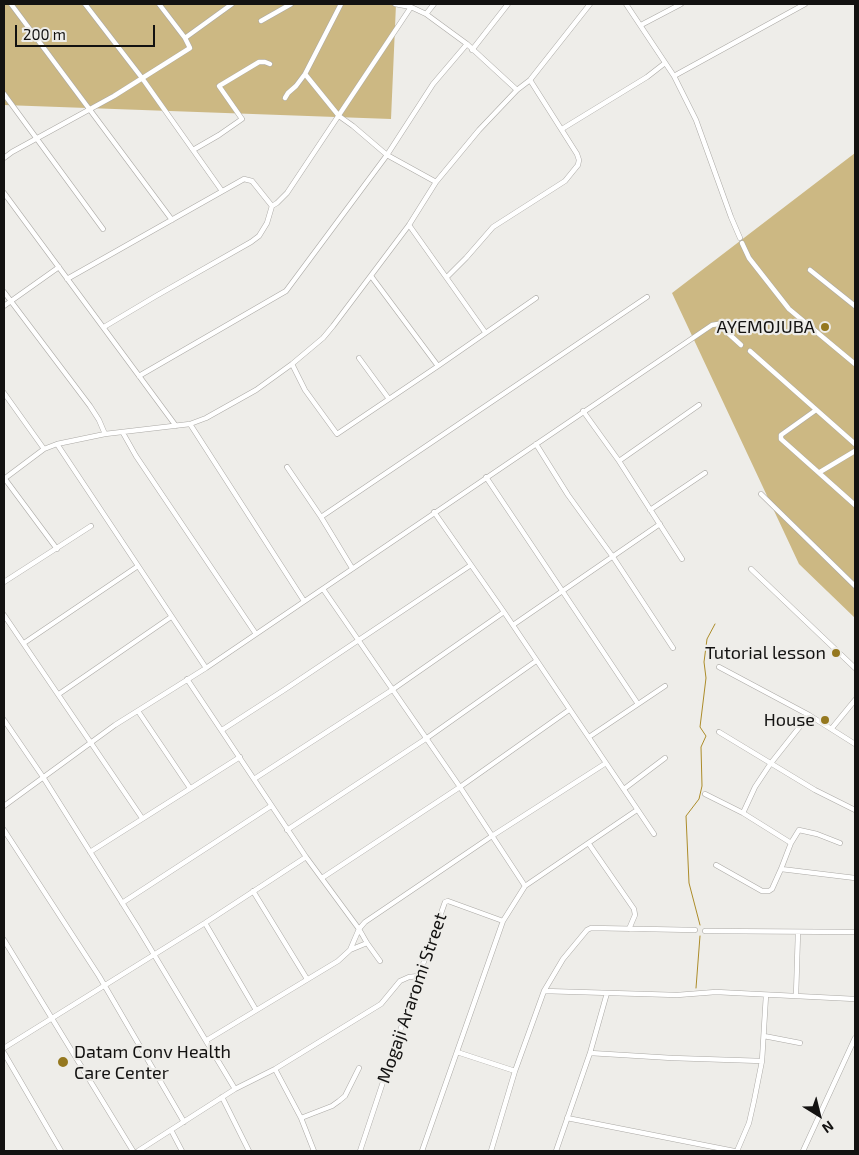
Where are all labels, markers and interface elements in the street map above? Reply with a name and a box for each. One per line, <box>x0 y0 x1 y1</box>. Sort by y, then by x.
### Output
scale bar <box>18 15 158 47</box>
text: 200 m <box>23 25 66 43</box>
place label: AYEMOJUBA <box>717 316 815 338</box>
marker: AYEMOJUBA <box>819 321 831 333</box>
place label: Tutorial lesson <box>705 642 826 664</box>
marker: Tutorial lesson <box>830 647 842 659</box>
place label: House <box>764 709 815 731</box>
marker: House <box>819 714 831 726</box>
street label: Mogaji Araromi Street <box>373 910 451 1086</box>
place label: Datam Conv Health Care Center <box>74 1041 231 1084</box>
marker: Datam Conv Health Care Center <box>56 1055 70 1069</box>
north arrow <box>794 1090 844 1140</box>
text: N <box>819 1118 837 1137</box>

